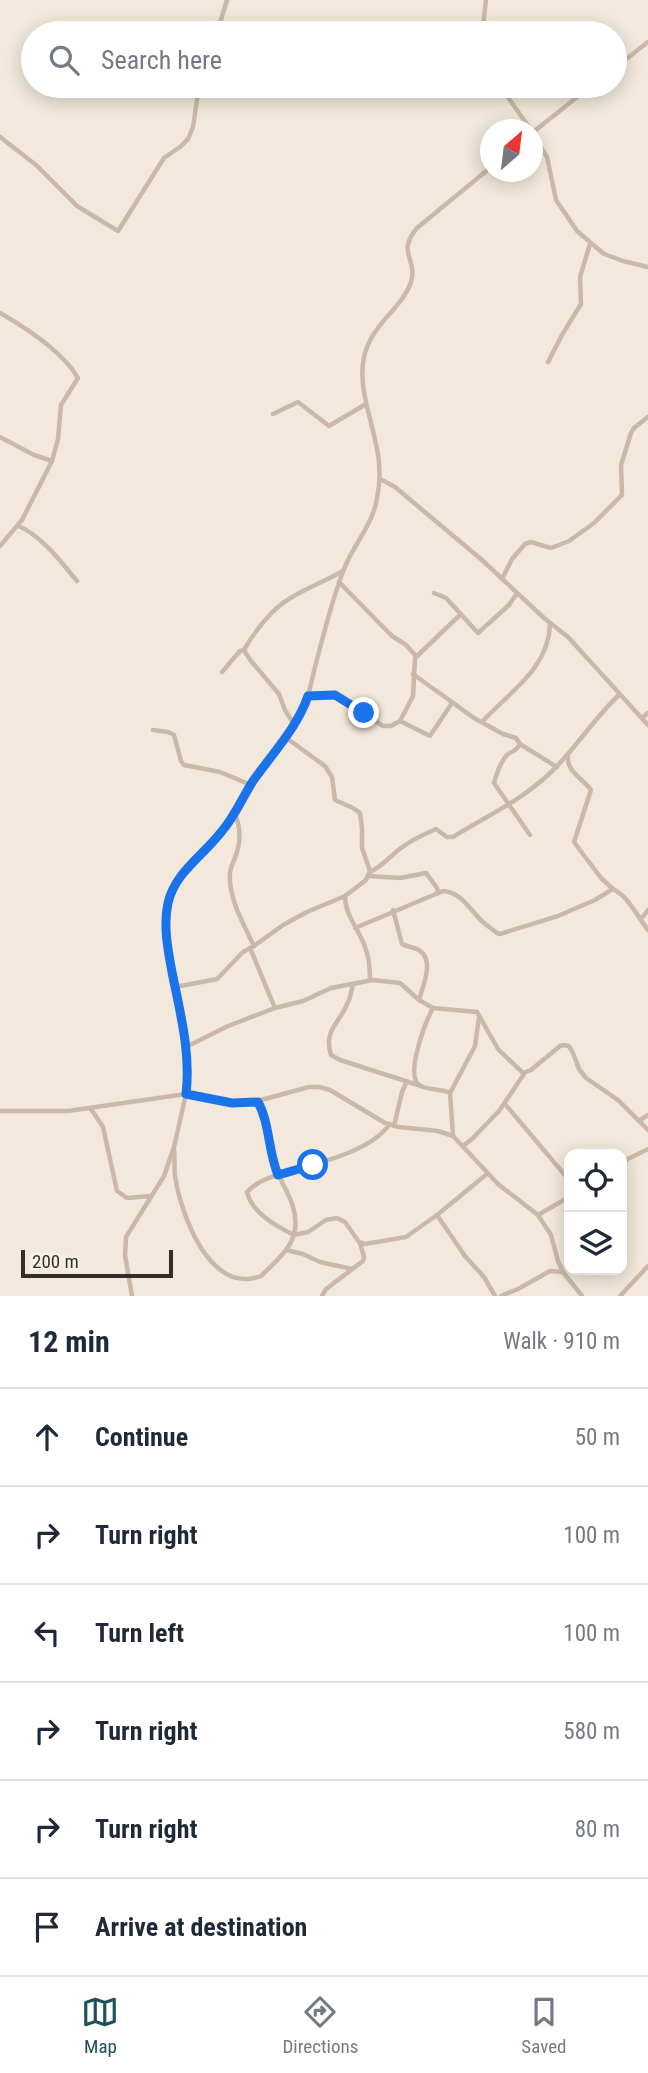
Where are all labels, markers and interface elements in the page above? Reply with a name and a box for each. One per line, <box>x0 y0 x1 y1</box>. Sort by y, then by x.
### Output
search box <box>21 21 627 98</box>
icon: search <box>45 41 83 79</box>
text: Search here <box>101 45 222 75</box>
north arrow <box>480 119 543 182</box>
route end <box>348 697 379 728</box>
route start <box>297 1149 328 1180</box>
map controls <box>564 1149 627 1275</box>
button: locate <box>564 1149 627 1212</box>
button: layers <box>564 1212 627 1275</box>
scale bar <box>21 1247 173 1279</box>
text: 200 m <box>32 1250 79 1273</box>
text: 12 min <box>28 1324 110 1359</box>
text: Walk · 910 m <box>503 1328 620 1355</box>
icon: ahead <box>28 1418 66 1456</box>
text: Continue <box>95 1422 188 1452</box>
text: 50 m <box>575 1424 620 1451</box>
icon: right <box>28 1516 66 1554</box>
text: Turn right <box>95 1520 197 1550</box>
text: 100 m <box>563 1522 620 1549</box>
icon: left <box>28 1614 66 1652</box>
text: Turn left <box>95 1618 184 1648</box>
text: 100 m <box>563 1620 620 1647</box>
icon: right <box>28 1712 66 1750</box>
text: Turn right <box>95 1716 197 1746</box>
text: 580 m <box>563 1718 620 1745</box>
icon: right <box>28 1810 66 1848</box>
text: Turn right <box>95 1814 197 1844</box>
text: 80 m <box>575 1816 620 1843</box>
icon: arrive <box>28 1908 66 1946</box>
text: Arrive at destination <box>95 1912 307 1942</box>
tab: Map <box>81 1993 119 2058</box>
tab: Directions <box>282 1993 358 2058</box>
tab: Saved <box>521 1993 567 2058</box>

